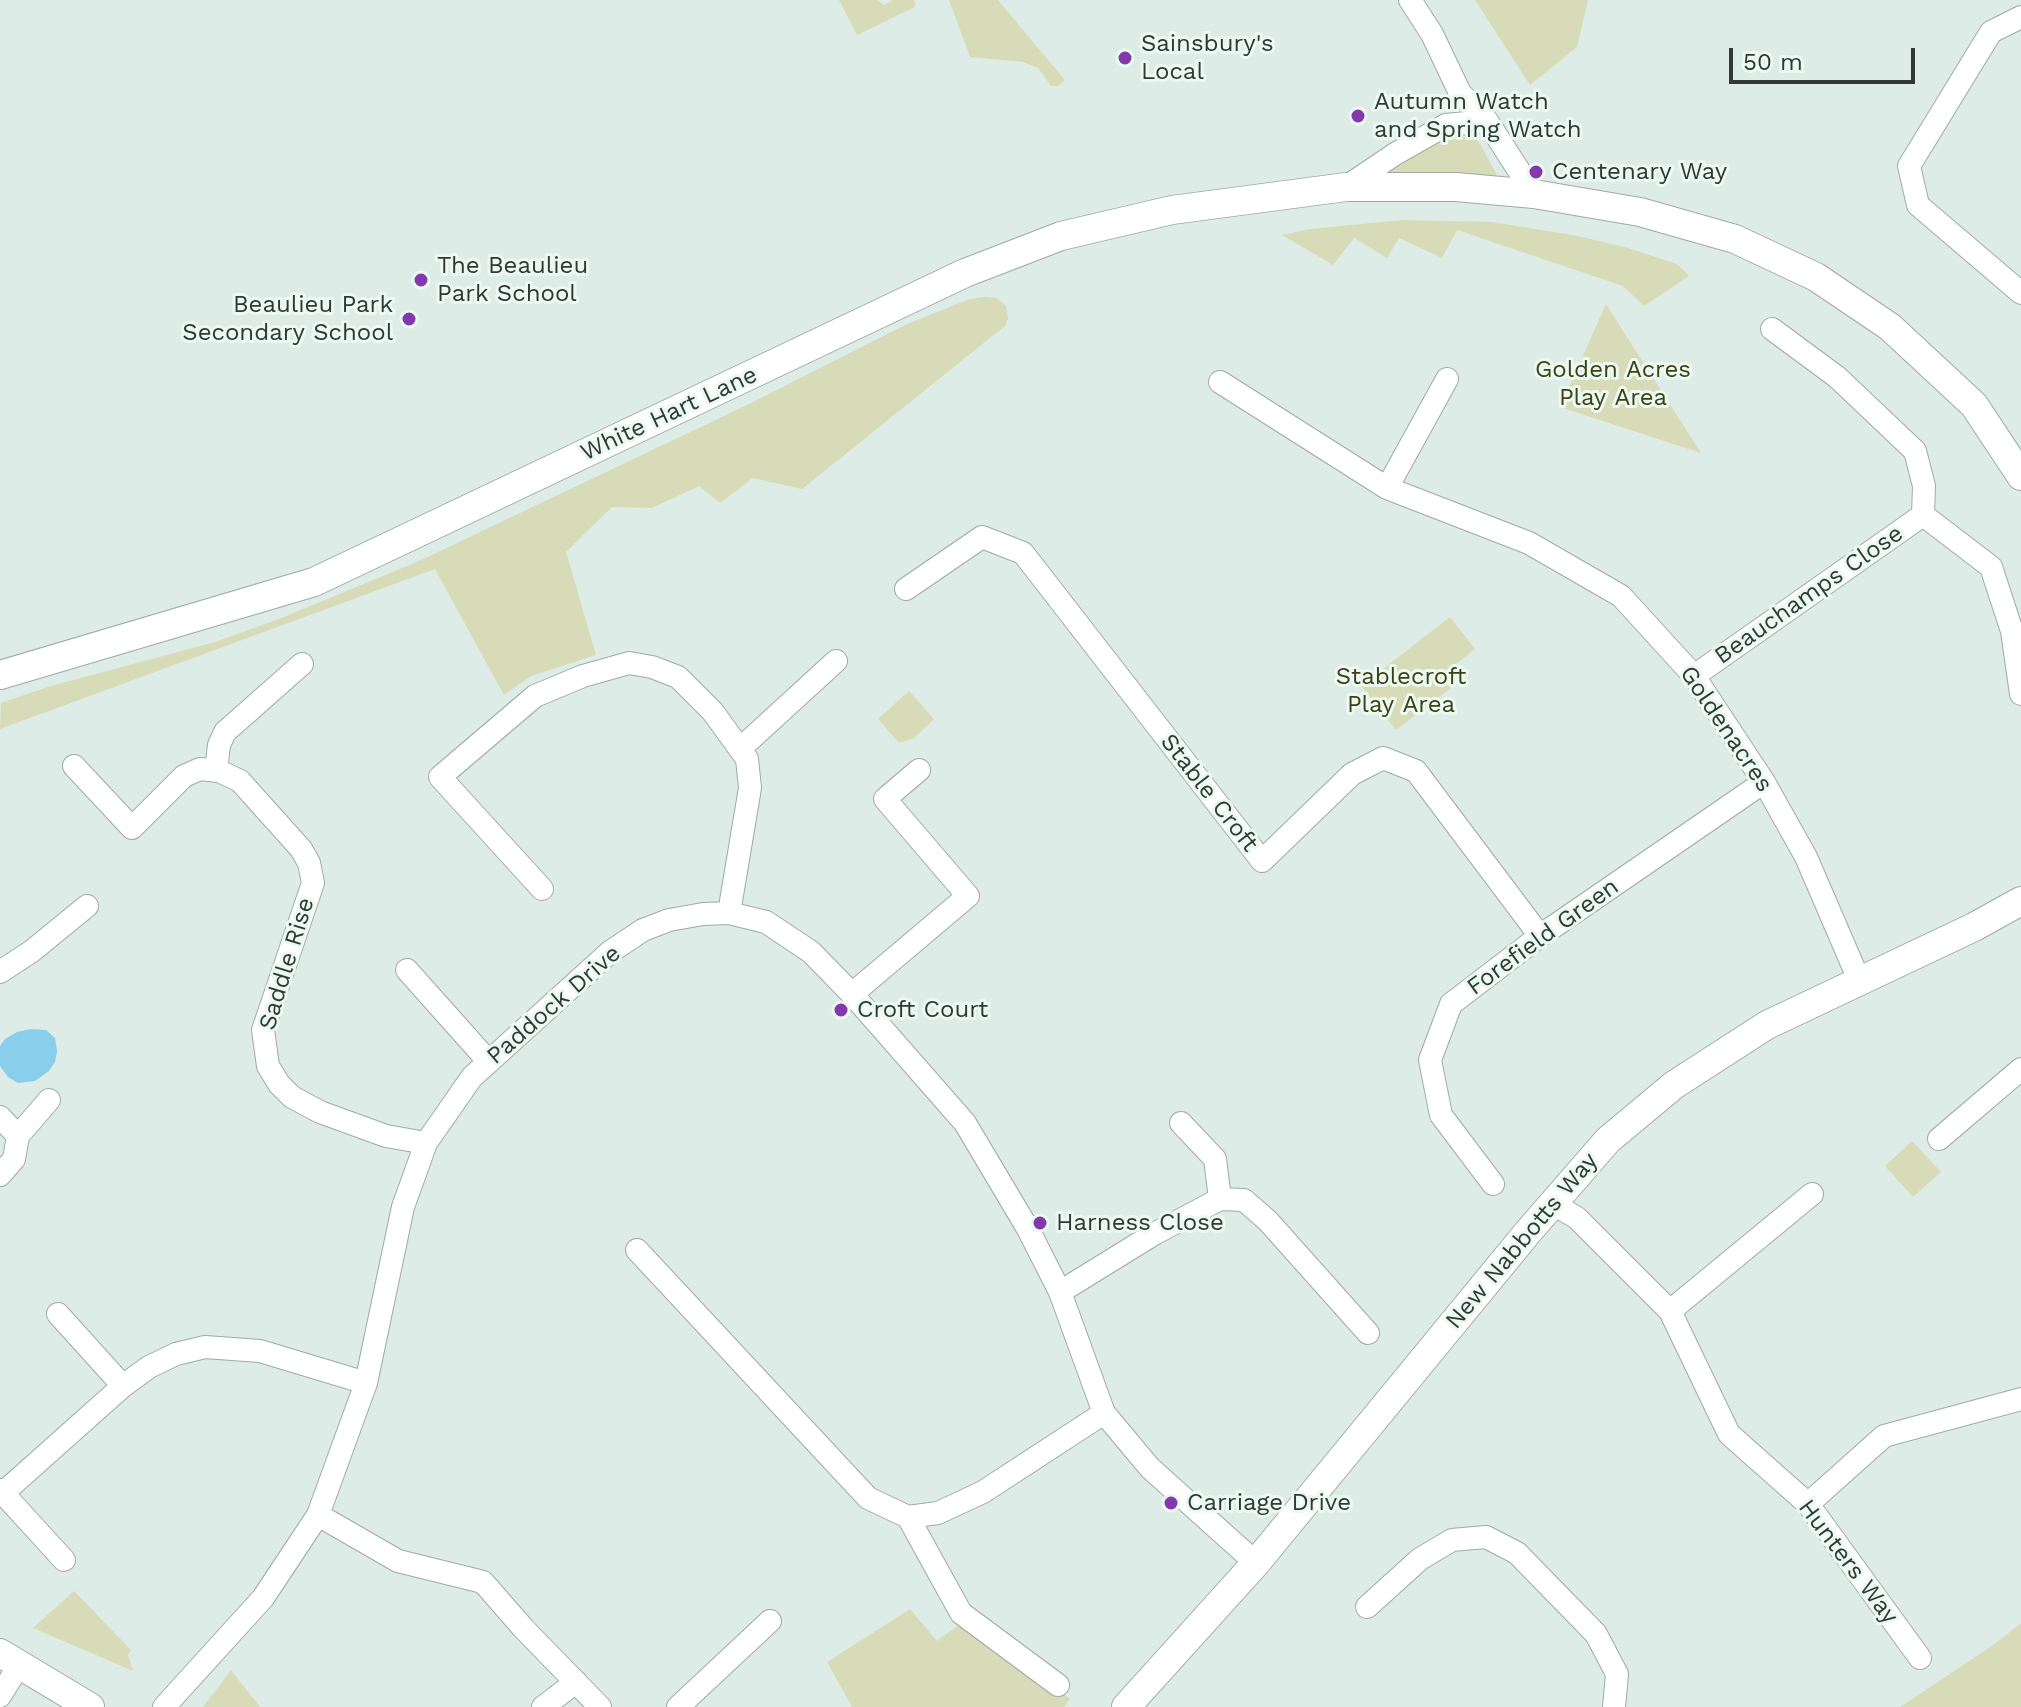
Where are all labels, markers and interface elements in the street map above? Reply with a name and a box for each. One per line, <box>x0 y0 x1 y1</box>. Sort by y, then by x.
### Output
place label: Sainsbury's Local <box>1141 30 1274 86</box>
scale bar <box>1733 32 1919 82</box>
text: 50 m <box>1743 48 1803 76</box>
marker: Sainsbury's Local <box>1116 49 1134 67</box>
place label: Autumn Watch and Spring Watch <box>1374 88 1582 144</box>
marker: Autumn Watch and Spring Watch <box>1349 107 1367 125</box>
place label: Centenary Way <box>1552 158 1727 186</box>
marker: Centenary Way <box>1527 163 1545 181</box>
place label: The Beaulieu Park School <box>437 252 588 308</box>
marker: The Beaulieu Park School <box>412 271 430 289</box>
place label: Beaulieu Park Secondary School <box>182 291 393 347</box>
marker: Beaulieu Park Secondary School <box>400 310 418 328</box>
park label: Golden Acres Play Area <box>1535 356 1691 412</box>
street label: White Hart Lane <box>576 361 762 467</box>
street label: Beauchamps Close <box>1709 519 1909 671</box>
street label: Goldenacres <box>1673 661 1779 797</box>
park label: Stablecroft Play Area <box>1336 663 1466 719</box>
street label: Stable Croft <box>1154 728 1264 858</box>
street label: Forefield Green <box>1462 872 1624 1002</box>
street label: Saddle Rise <box>253 894 321 1034</box>
street label: Paddock Drive <box>481 939 627 1071</box>
place label: Croft Court <box>857 996 988 1024</box>
marker: Croft Court <box>832 1001 850 1019</box>
street label: New Nabbotts Way <box>1440 1147 1604 1335</box>
place label: Harness Close <box>1056 1209 1224 1237</box>
marker: Harness Close <box>1031 1214 1049 1232</box>
place label: Carriage Drive <box>1187 1489 1351 1517</box>
marker: Carriage Drive <box>1162 1494 1180 1512</box>
street label: Hunters Way <box>1792 1494 1904 1630</box>

